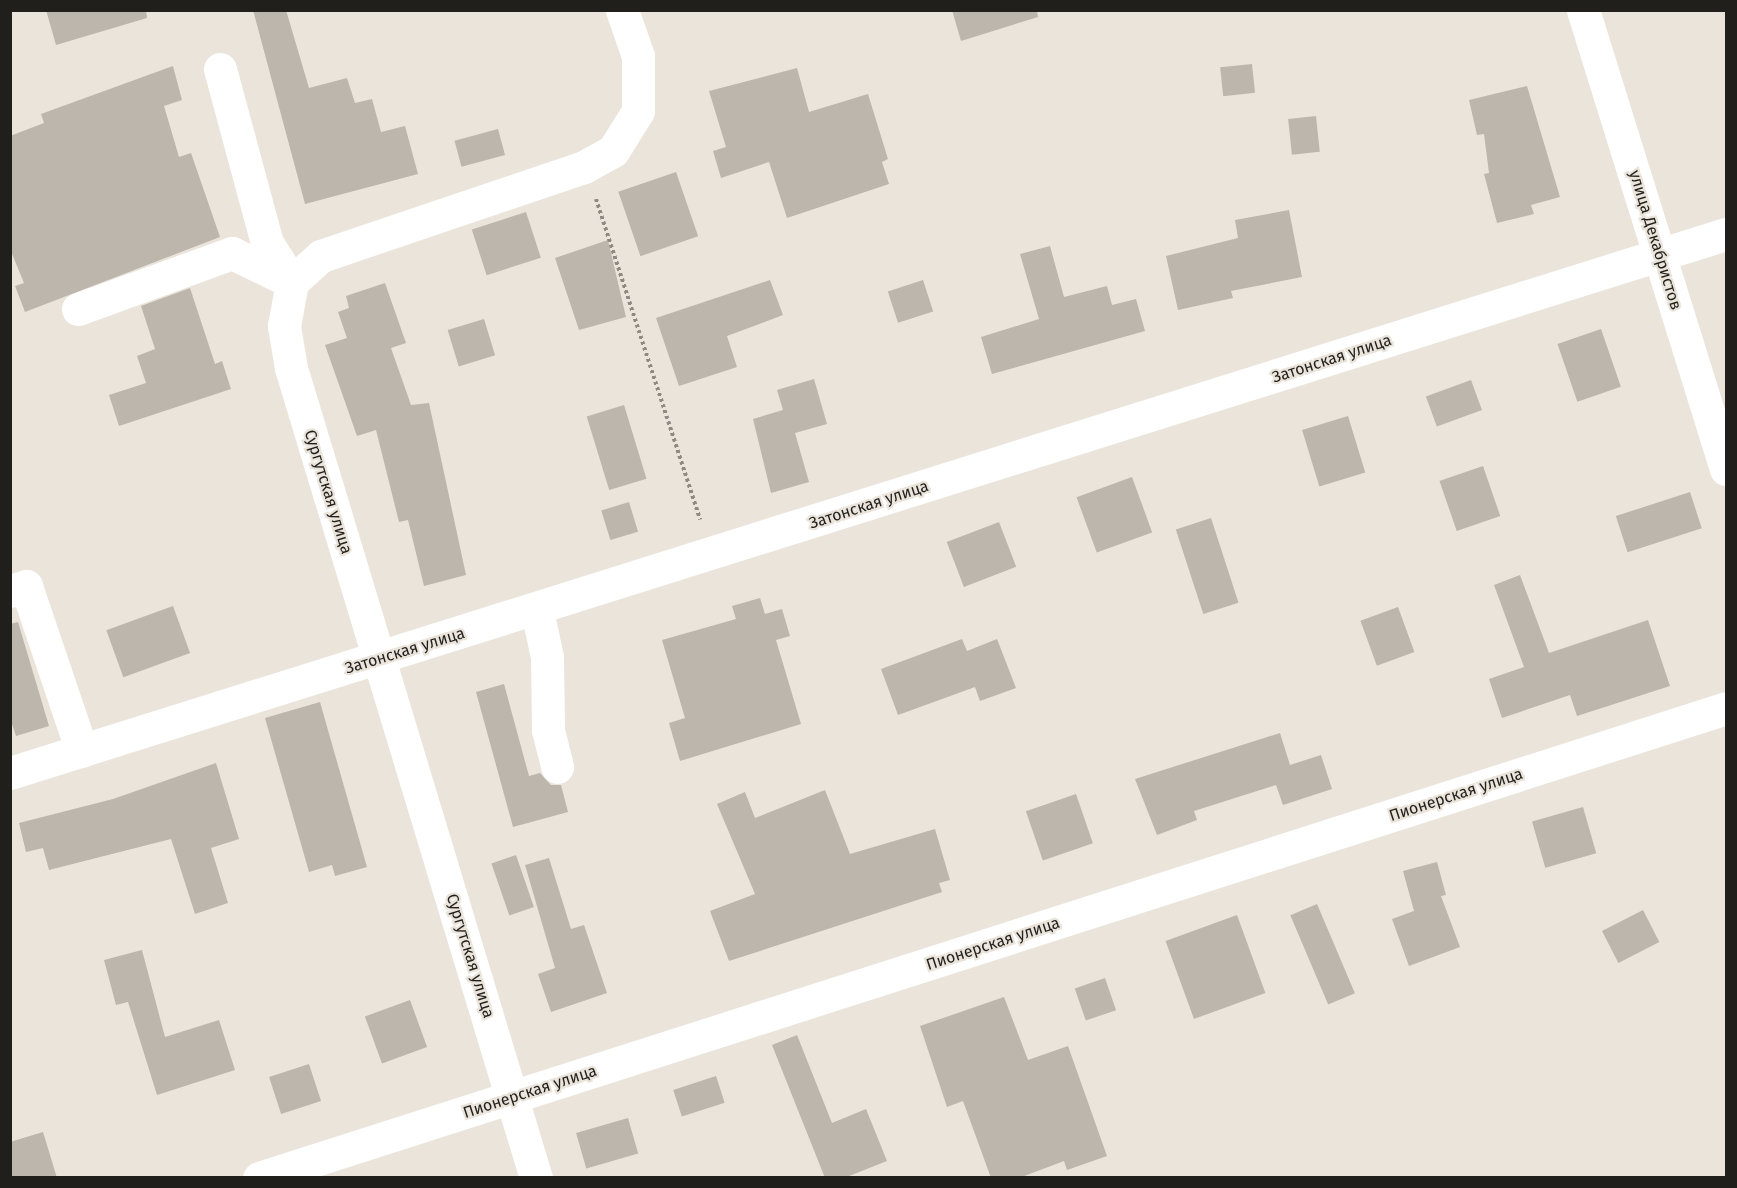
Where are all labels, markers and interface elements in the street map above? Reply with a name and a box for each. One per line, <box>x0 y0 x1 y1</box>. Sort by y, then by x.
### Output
street label: улица Декабристов <box>1625 168 1685 312</box>
street label: Затонская улица <box>1270 331 1394 387</box>
street label: Сургутская улица <box>300 427 356 557</box>
street label: Затонская улица <box>807 477 931 533</box>
street label: Затонская улица <box>343 624 467 678</box>
street label: Пионерская улица <box>1387 764 1525 826</box>
street label: Сургутская улица <box>442 891 498 1021</box>
street label: Пионерская улица <box>924 913 1062 975</box>
street label: Пионерская улица <box>461 1061 599 1123</box>

